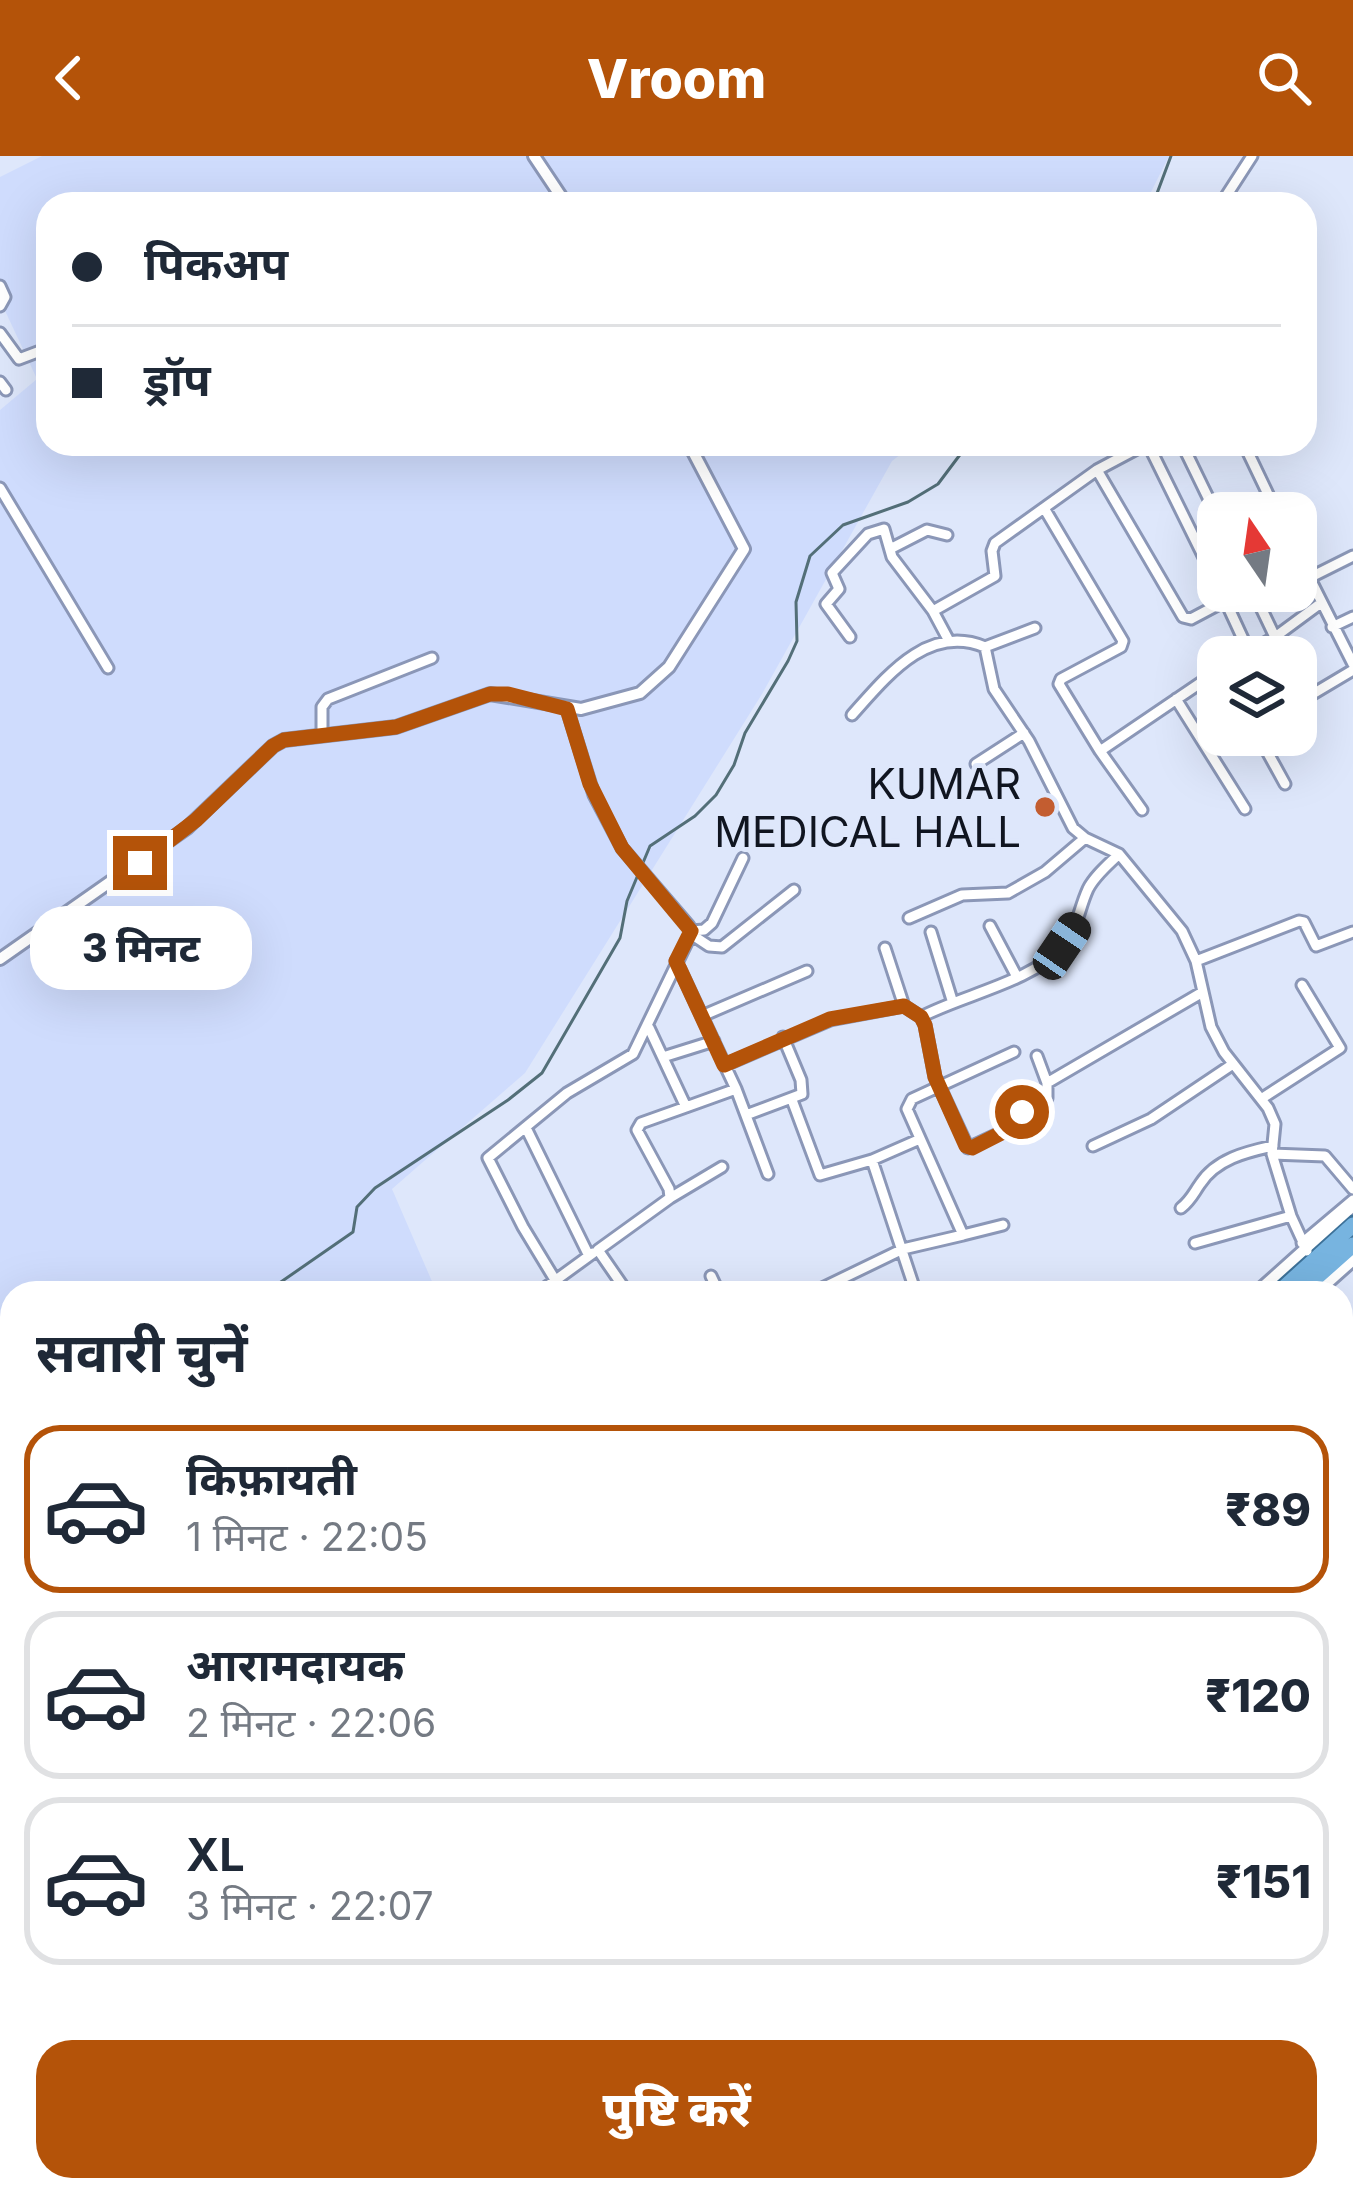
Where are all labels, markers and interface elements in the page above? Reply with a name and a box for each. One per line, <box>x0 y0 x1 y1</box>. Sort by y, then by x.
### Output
icon: back <box>36 45 102 111</box>
icon: search <box>1251 45 1317 111</box>
text: Vroom <box>587 46 766 111</box>
text: पिकअप <box>144 236 288 291</box>
text: ड्रॉप <box>144 352 211 407</box>
north arrow <box>1197 492 1317 612</box>
map controls <box>1197 492 1317 756</box>
button: layers <box>1197 636 1317 756</box>
place label: KUMAR MEDICAL HALL <box>714 758 1021 857</box>
marker: KUMAR MEDICAL HALL <box>1032 794 1058 820</box>
route end <box>113 836 167 890</box>
callout: 3 मिनट <box>29 905 251 989</box>
car <box>1027 906 1097 986</box>
text: 3 मिनट <box>82 924 200 971</box>
route start <box>995 1085 1049 1139</box>
text: सवारी चुनें <box>36 1320 247 1385</box>
text: किफ़ायती <box>186 1451 357 1506</box>
icon: car <box>42 1455 150 1563</box>
text: ₹89 <box>1225 1482 1311 1537</box>
text: 1 मिनट · 22:05 <box>186 1513 428 1560</box>
text: आरामदायक <box>186 1637 404 1692</box>
icon: car <box>42 1641 150 1749</box>
text: ₹120 <box>1205 1668 1311 1723</box>
text: 2 मिनट · 22:06 <box>186 1699 436 1746</box>
icon: car <box>42 1827 150 1935</box>
text: XL <box>186 1827 245 1882</box>
text: ₹151 <box>1216 1854 1311 1909</box>
text: 3 मिनट · 22:07 <box>186 1882 434 1929</box>
button: पुष्टि करें <box>36 2040 1317 2178</box>

